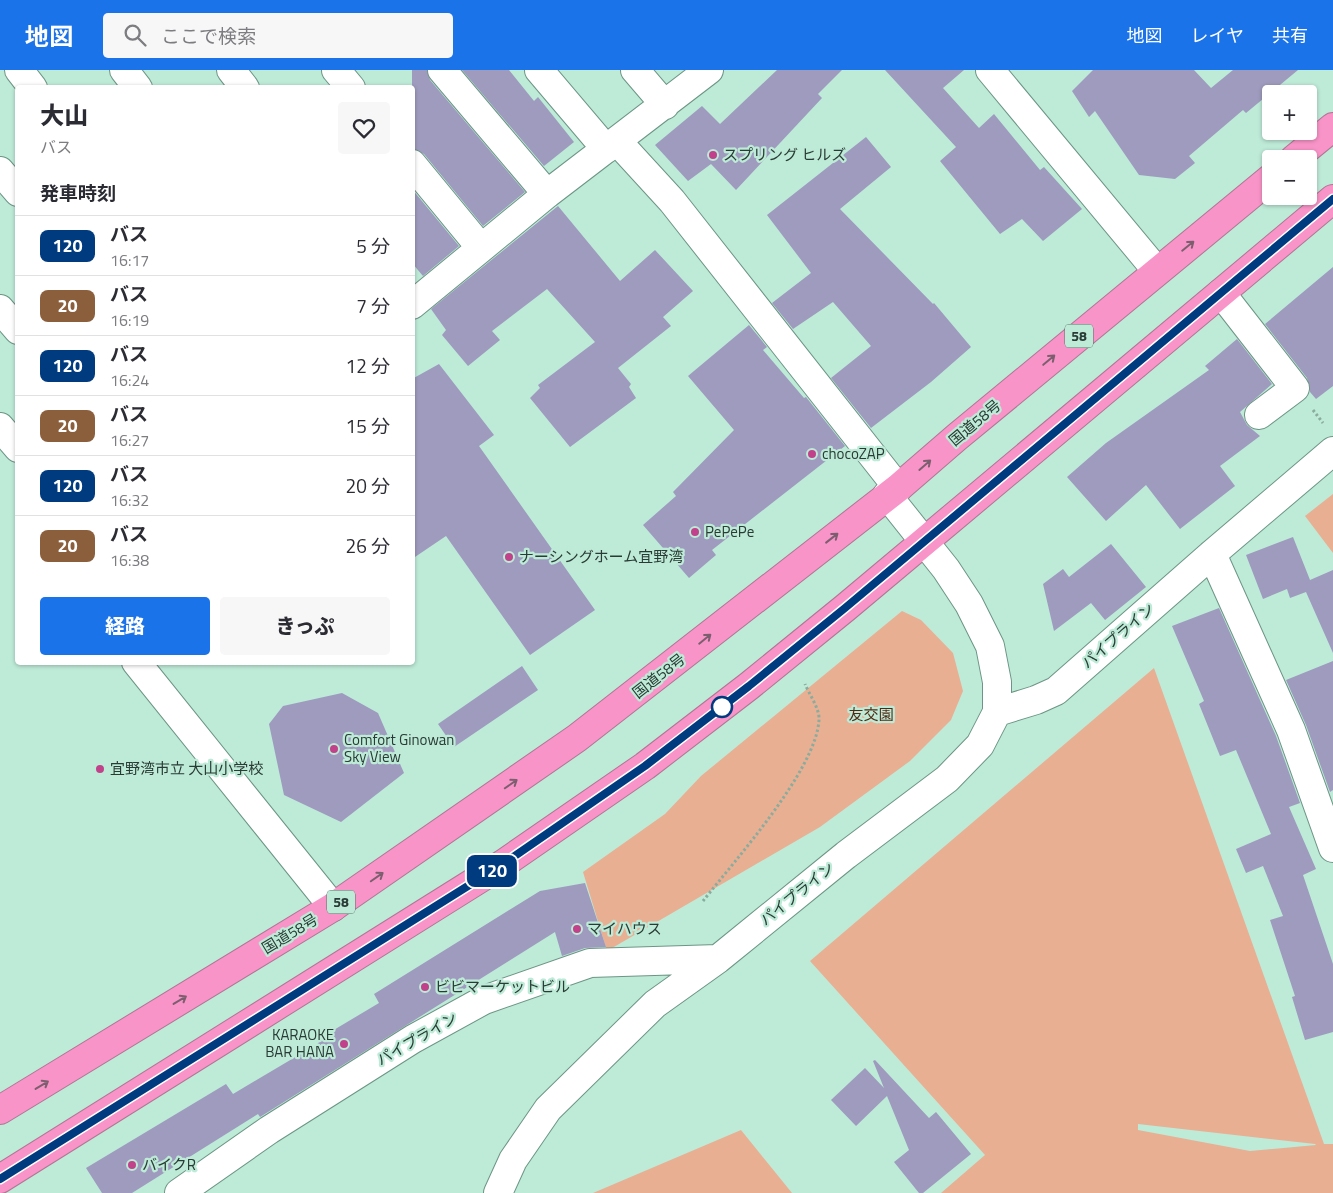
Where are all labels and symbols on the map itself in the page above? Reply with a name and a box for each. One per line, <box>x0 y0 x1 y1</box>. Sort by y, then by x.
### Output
place label: スプリング ヒルズ <box>723 143 846 166</box>
marker: スプリング ヒルズ <box>707 149 719 161</box>
one-way arrow <box>1181 240 1194 251</box>
road number: 58 <box>1065 325 1093 348</box>
one-way arrow <box>1043 355 1056 366</box>
street label: 国道58号 <box>944 394 1006 451</box>
place label: chocoZAP <box>822 442 885 465</box>
marker: chocoZAP <box>806 448 818 460</box>
one-way arrow <box>918 460 931 471</box>
place label: PePePe <box>705 520 754 543</box>
marker: PePePe <box>689 526 701 538</box>
one-way arrow <box>825 532 838 543</box>
place label: ナーシングホーム宜野湾 <box>519 545 683 568</box>
marker: ナーシングホーム宜野湾 <box>503 551 515 563</box>
street label: パイプライン <box>1076 597 1159 674</box>
one-way arrow <box>698 634 711 645</box>
street label: 国道58号 <box>627 648 690 704</box>
unlabelled marker <box>711 696 733 718</box>
park label: 友交園 <box>848 703 894 726</box>
place label: Comfort Ginowan Sky View <box>344 728 454 768</box>
marker: Comfort Ginowan Sky View <box>328 743 340 755</box>
place label: 宜野湾市立 大山小学校 <box>110 757 263 780</box>
marker: 宜野湾市立 大山小学校 <box>94 763 106 775</box>
one-way arrow <box>504 779 518 789</box>
line badge: 120 <box>463 855 521 887</box>
street label: パイプライン <box>754 856 839 931</box>
one-way arrow <box>370 872 384 882</box>
road number: 58 <box>327 890 355 914</box>
street label: 国道58号 <box>257 908 322 959</box>
place label: マイハウス <box>587 917 662 940</box>
marker: マイハウス <box>571 923 583 935</box>
place label: ビビマーケットビル <box>435 975 570 998</box>
marker: ビビマーケットビル <box>419 981 431 993</box>
one-way arrow <box>173 995 187 1005</box>
street label: パイプライン <box>372 1006 461 1071</box>
place label: KARAOKE BAR HANA <box>265 1023 334 1063</box>
marker: KARAOKE BAR HANA <box>338 1038 350 1050</box>
one-way arrow <box>34 1079 48 1089</box>
place label: バイクR <box>142 1153 196 1176</box>
marker: バイクR <box>126 1159 138 1171</box>

